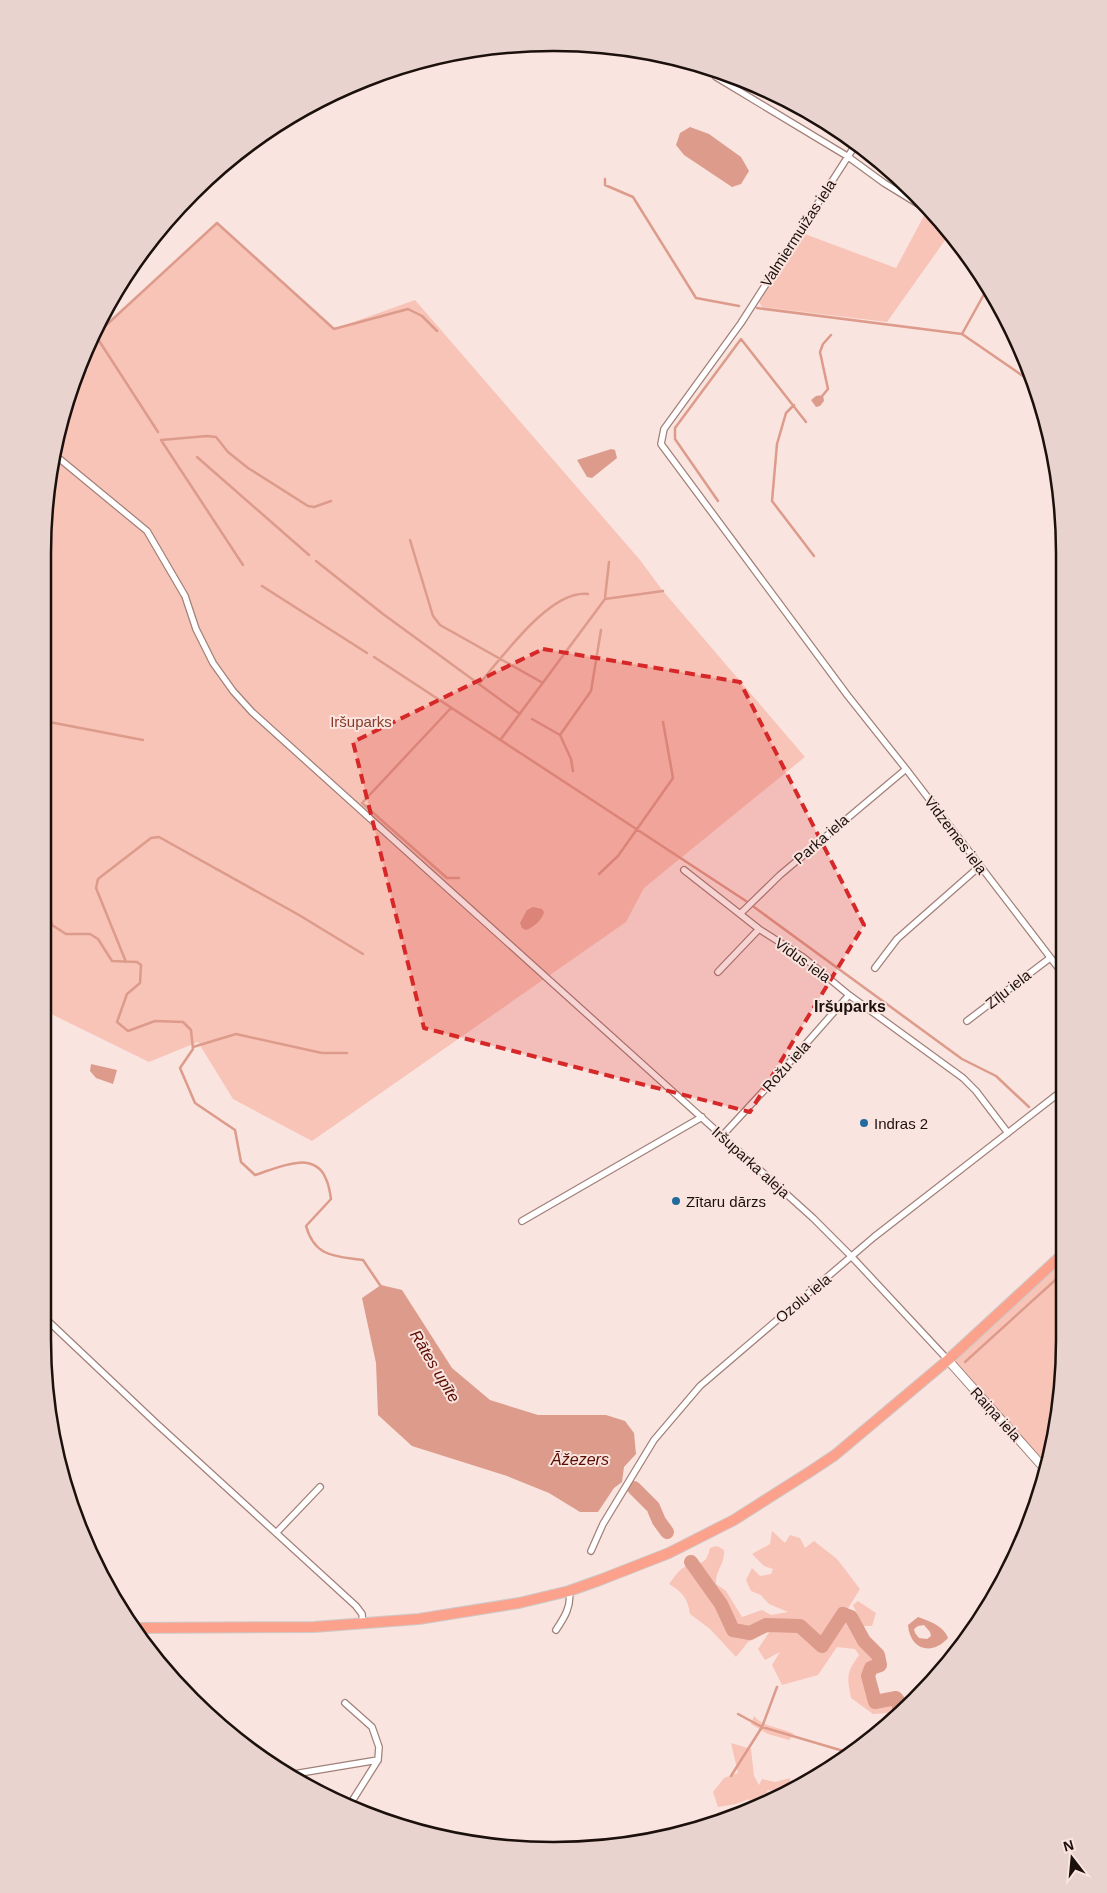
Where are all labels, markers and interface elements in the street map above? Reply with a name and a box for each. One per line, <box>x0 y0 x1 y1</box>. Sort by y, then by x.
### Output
street label: Valmiermuižas iela <box>757 176 839 290</box>
park label: Iršuparks <box>330 713 392 730</box>
street label: Vidzemes iela <box>921 793 991 878</box>
street label: Parka iela <box>790 810 852 867</box>
street label: Vidus iela <box>772 934 835 986</box>
street label: Zīļu iela <box>982 966 1034 1012</box>
district label: Iršuparks <box>814 998 886 1015</box>
street label: Rožu iela <box>759 1037 814 1095</box>
place label: Indras 2 <box>874 1115 928 1132</box>
marker: Indras 2 <box>858 1117 870 1129</box>
street label: Iršuparka aleja <box>709 1123 794 1202</box>
place label: Zītaru dārzs <box>686 1193 766 1210</box>
marker: Zītaru dārzs <box>670 1195 682 1207</box>
street label: Ozolu iela <box>772 1270 835 1326</box>
water label: Rātes upīte <box>407 1327 463 1405</box>
street label: Raiņa iela <box>967 1384 1025 1445</box>
water label: Āžezers <box>550 1451 609 1468</box>
north arrow <box>1047 1833 1097 1883</box>
text: N <box>1061 1836 1075 1855</box>

